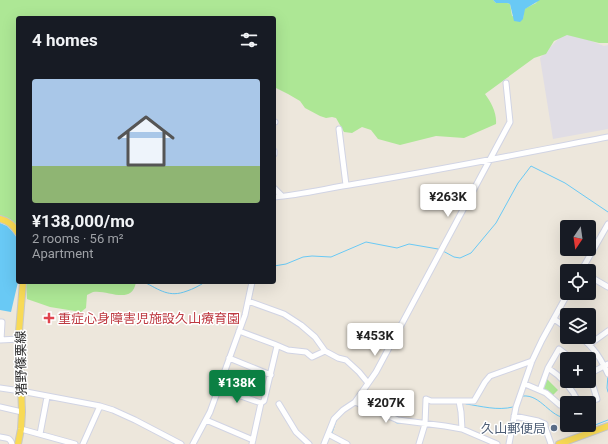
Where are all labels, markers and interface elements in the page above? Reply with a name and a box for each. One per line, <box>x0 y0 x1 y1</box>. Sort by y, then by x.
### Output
icon: filters <box>238 29 260 51</box>
text: 4 homes <box>32 30 98 50</box>
icon: home <box>110 105 182 177</box>
pin: ¥263K <box>420 184 476 218</box>
text: ¥263K <box>429 189 467 204</box>
text: ¥138,000/mo <box>32 211 134 231</box>
north arrow <box>560 220 596 256</box>
map controls <box>560 220 596 432</box>
text: 2 rooms · 56 m² <box>32 231 124 246</box>
text: Apartment <box>32 246 94 261</box>
button: locate <box>560 264 596 300</box>
button: layers <box>560 308 596 344</box>
place label: 重症心身障害児施設久山療育園 <box>58 311 240 326</box>
marker: 重症心身障害児施設久山療育園 <box>43 312 55 324</box>
pin: ¥453K <box>347 323 403 357</box>
text: ¥453K <box>356 328 394 343</box>
street label: 猪野篠栗線 <box>13 330 29 396</box>
button: + <box>560 352 596 388</box>
pin: ¥138K <box>209 370 265 404</box>
text: ¥138K <box>218 375 256 390</box>
pin: ¥207K <box>358 390 414 424</box>
text: ¥207K <box>367 395 405 410</box>
button: − <box>560 396 596 432</box>
place label: 久山郵便局 <box>481 421 546 436</box>
marker: 久山郵便局 <box>549 423 559 433</box>

